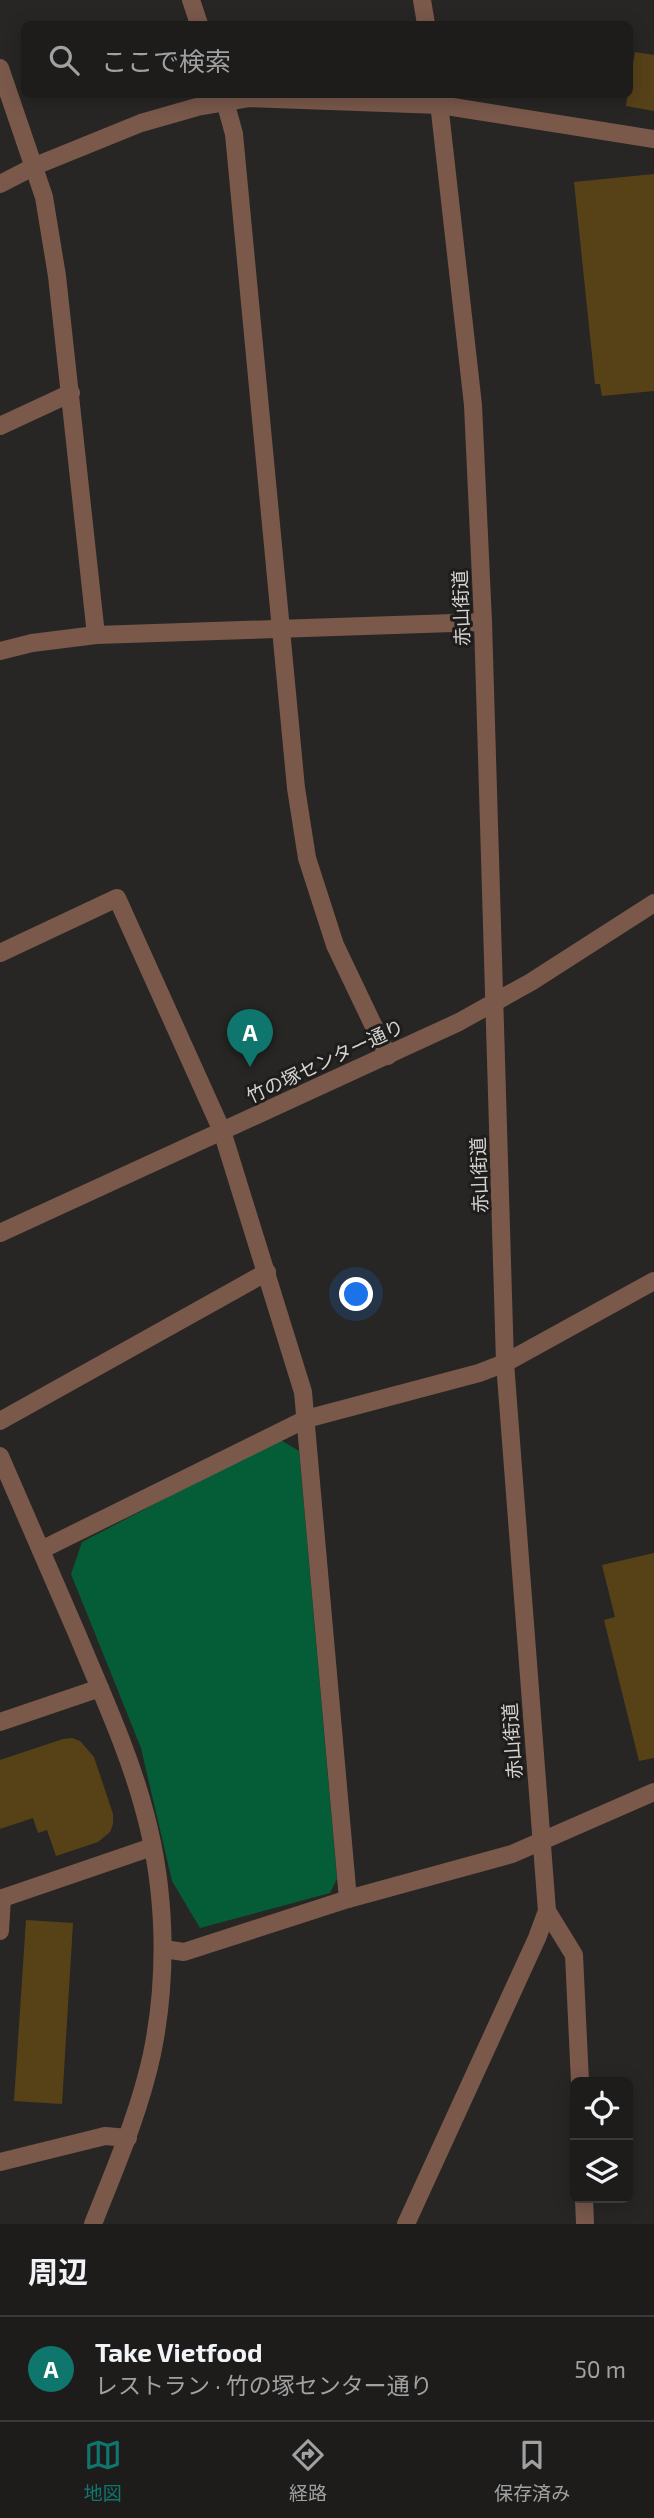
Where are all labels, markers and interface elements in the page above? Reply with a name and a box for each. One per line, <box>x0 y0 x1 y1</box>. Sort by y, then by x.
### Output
search box <box>21 21 633 98</box>
icon: search <box>45 41 83 79</box>
text: ここで検索 <box>101 45 231 76</box>
street label: 赤山街道 <box>448 570 473 646</box>
pin: A <box>227 1009 273 1067</box>
street label: 竹の塚センター通り <box>242 1014 407 1107</box>
street label: 赤山街道 <box>466 1137 491 1213</box>
your location <box>339 1277 373 1311</box>
street label: 赤山街道 <box>497 1702 526 1780</box>
map controls <box>570 2077 633 2203</box>
button: locate <box>570 2077 633 2140</box>
button: layers <box>570 2140 633 2203</box>
text: 周辺 <box>28 2253 88 2289</box>
text: Take Vietfood <box>95 2336 263 2367</box>
text: A <box>43 2355 59 2383</box>
text: 50 m <box>575 2355 626 2383</box>
text: レストラン · 竹の塚センター通り <box>95 2371 433 2399</box>
tab: 地図 <box>84 2436 122 2505</box>
tab: 経路 <box>289 2436 327 2505</box>
tab: 保存済み <box>494 2436 570 2505</box>

